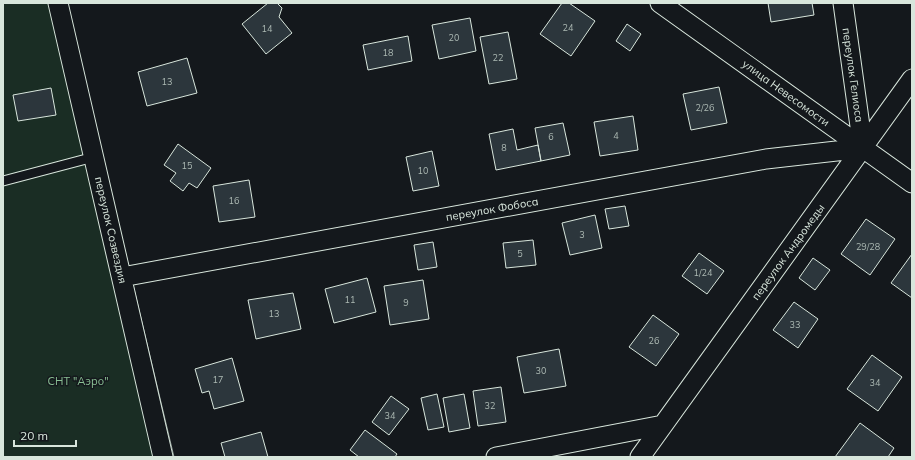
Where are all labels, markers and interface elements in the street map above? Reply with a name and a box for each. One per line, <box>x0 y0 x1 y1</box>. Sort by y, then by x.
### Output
house number: 24 <box>563 22 574 33</box>
house number: 14 <box>262 23 273 34</box>
street label: переулок Гелиоса <box>839 27 867 123</box>
house number: 20 <box>449 32 459 43</box>
house number: 18 <box>383 47 393 58</box>
house number: 22 <box>493 52 503 63</box>
street label: улица Невесомости <box>740 57 832 129</box>
house number: 13 <box>162 76 172 87</box>
house number: 2/26 <box>696 102 714 113</box>
house number: 4 <box>613 130 619 141</box>
house number: 6 <box>548 131 554 142</box>
house number: 8 <box>501 142 507 153</box>
house number: 15 <box>182 160 193 171</box>
house number: 10 <box>418 165 428 176</box>
street label: переулок Созвездия <box>92 175 130 285</box>
street label: переулок Фобоса <box>445 194 539 224</box>
house number: 16 <box>229 195 239 206</box>
street label: переулок Андромеды <box>748 201 828 303</box>
house number: 3 <box>579 229 585 240</box>
house number: 29/28 <box>856 241 880 252</box>
house number: 5 <box>517 248 523 259</box>
house number: 1/24 <box>694 267 713 278</box>
house number: 11 <box>345 294 355 305</box>
house number: 9 <box>403 297 409 308</box>
house number: 13 <box>269 308 279 319</box>
house number: 33 <box>790 319 800 330</box>
house number: 26 <box>649 335 659 346</box>
house number: 30 <box>536 365 546 376</box>
park label: СНТ "Аэро" <box>48 374 109 388</box>
house number: 17 <box>213 374 223 385</box>
house number: 34 <box>870 377 881 388</box>
house number: 32 <box>485 400 495 411</box>
house number: 34 <box>385 410 396 421</box>
scale bar <box>14 422 76 448</box>
text: 20 m <box>20 428 48 443</box>

